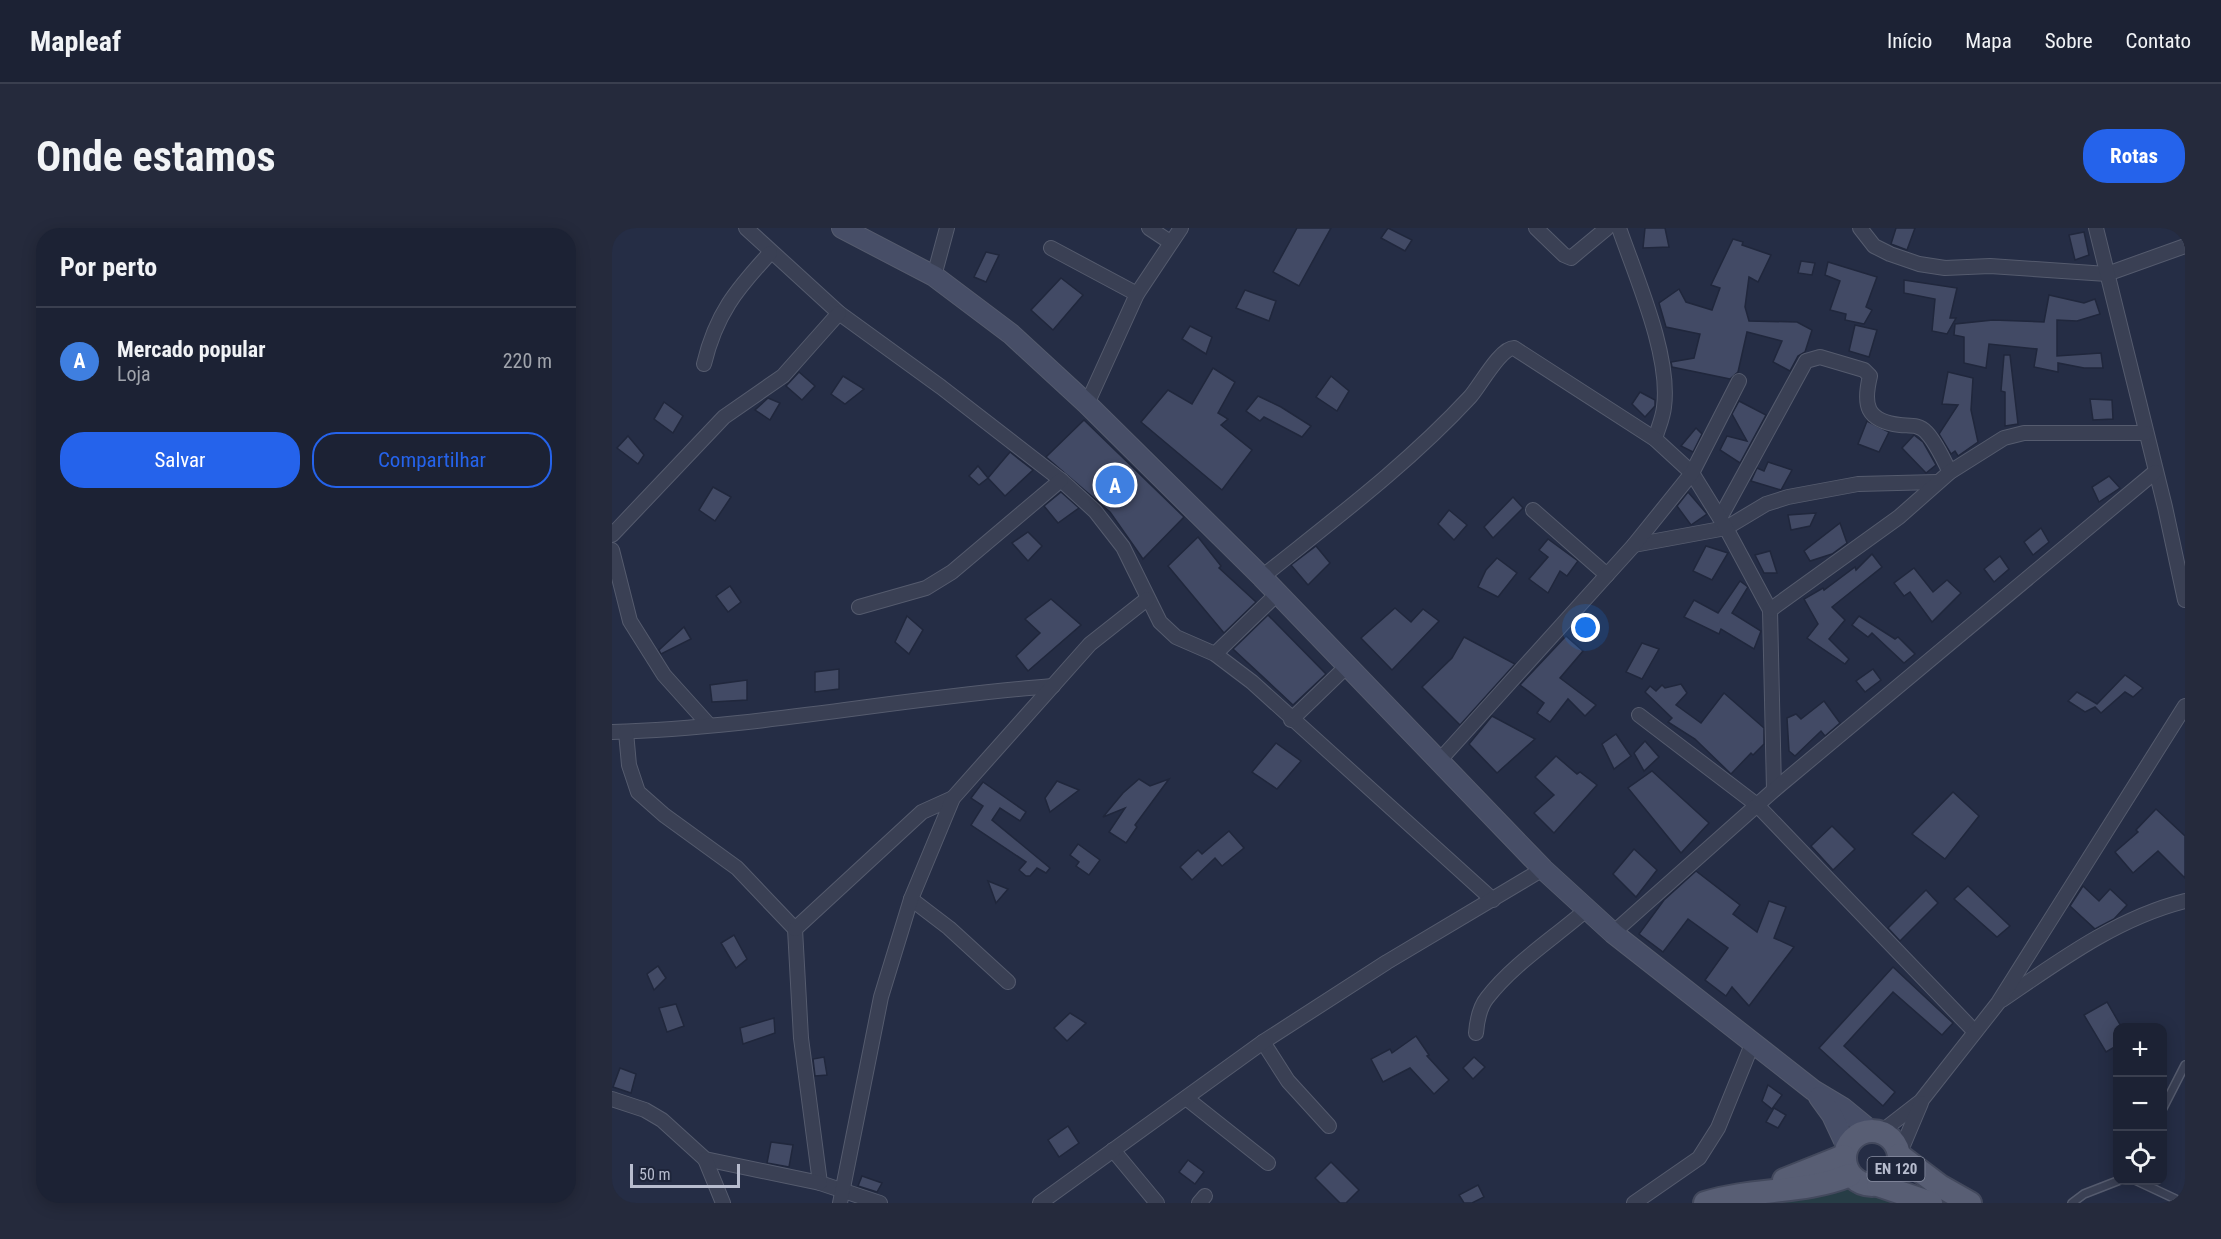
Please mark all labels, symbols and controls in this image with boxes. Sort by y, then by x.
text: Mapleaf [30,25,121,58]
text: Início [1887,29,1932,53]
text: Mapa [1965,29,2012,53]
text: Sobre [2045,29,2093,53]
text: Contato [2126,29,2191,53]
button: Rotas [2083,129,2185,183]
text: Onde estamos [36,132,276,181]
text: Por perto [60,252,157,282]
text: Mercado popular [117,337,265,362]
text: A [74,349,85,373]
text: 220 m [503,349,552,373]
text: Loja [117,362,151,386]
button: Salvar [60,432,300,488]
button: Compartilhar [312,432,552,488]
pin: A [1096,462,1134,508]
your location [1571,613,1600,642]
map controls [2113,1023,2167,1185]
button: + [2113,1023,2167,1077]
button: − [2113,1077,2167,1131]
button: locate [2113,1131,2167,1185]
road number: EN 120 [1868,1157,1924,1181]
scale bar [630,1161,740,1188]
text: 50 m [639,1165,671,1184]

